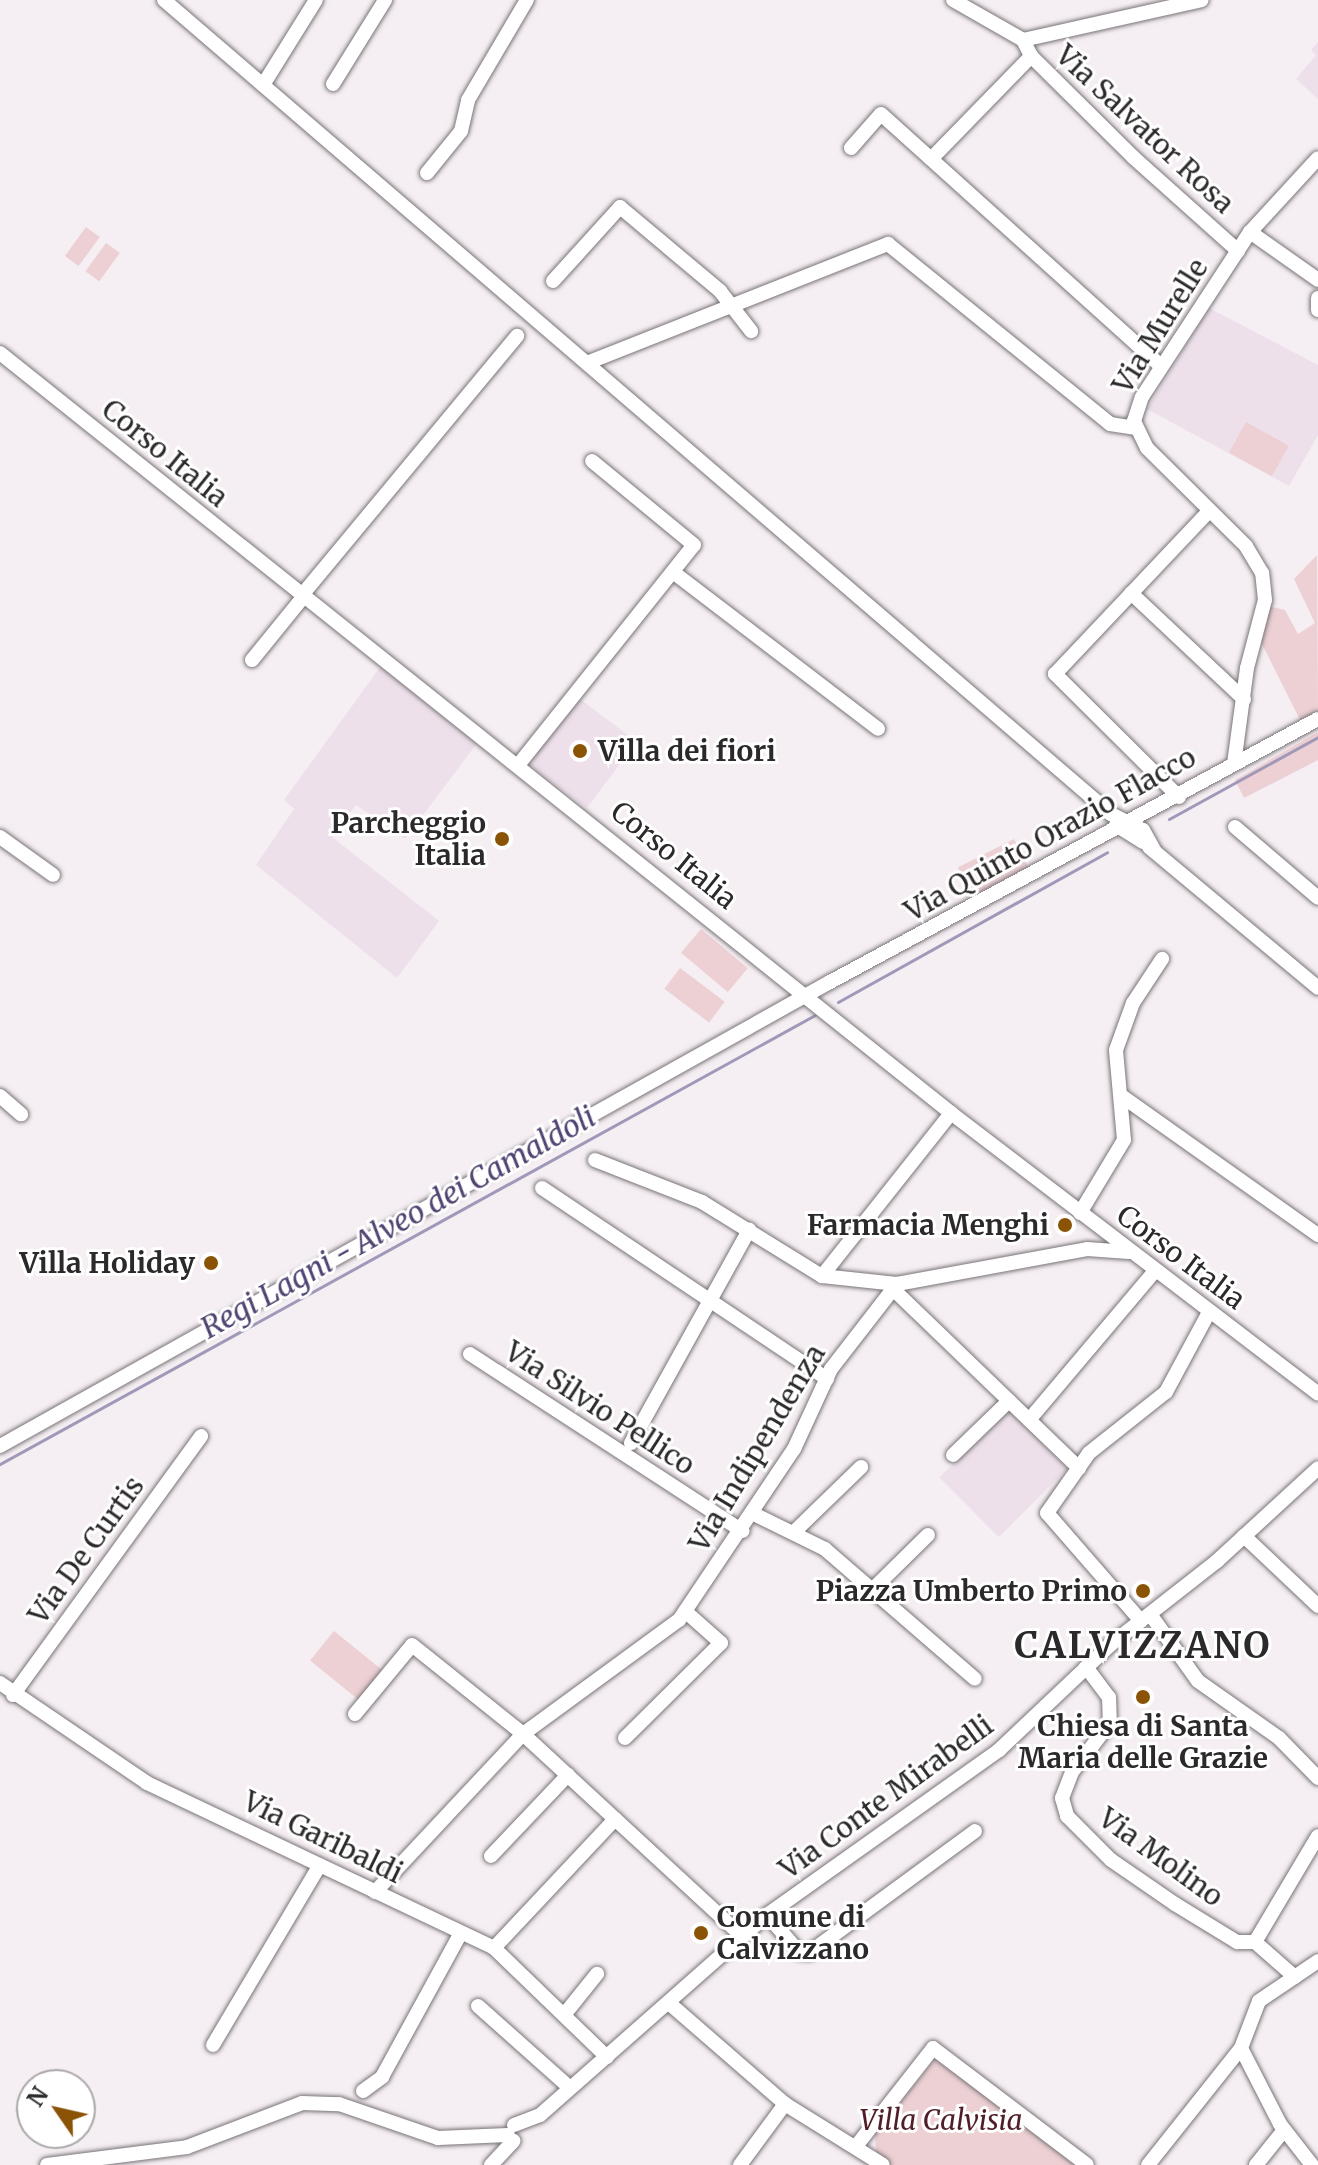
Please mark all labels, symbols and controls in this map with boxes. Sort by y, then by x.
street label: Via Salvator Rosa [1049,38,1241,220]
street label: Via Murelle [1105,253,1215,399]
street label: Corso Italia [95,392,235,514]
place label: Villa dei fiori [598,734,776,768]
marker: Villa dei fiori [569,740,591,762]
street label: Via Quinto Orazio Flacco [899,740,1201,928]
street label: Corso Italia [604,794,744,916]
place label: Parcheggio Italia [330,806,486,872]
marker: Parcheggio Italia [493,830,511,848]
water label: Regi Lagni - Alveo dei Camaldoli [194,1098,602,1346]
street label: Corso Italia [1110,1198,1252,1316]
place label: Farmacia Menghi [807,1208,1049,1242]
marker: Farmacia Menghi [1056,1216,1074,1234]
place label: Villa Holiday [19,1246,195,1280]
marker: Villa Holiday [202,1254,220,1272]
street label: Via Silvio Pellico [499,1334,701,1482]
street label: Via Indipendenza [682,1338,832,1558]
street label: Via De Curtis [21,1470,151,1630]
place label: Piazza Umberto Primo [816,1574,1127,1608]
marker: Piazza Umberto Primo [1134,1582,1152,1600]
district label: CALVIZZANO [1014,1624,1272,1668]
marker: Chiesa di Santa Maria delle Grazie [1134,1688,1152,1706]
street label: Via Conte Mirabelli [773,1708,999,1886]
place label: Chiesa di Santa Maria delle Grazie [1018,1709,1268,1775]
street label: Via Garibaldi [238,1784,408,1890]
street label: Via Molino [1092,1801,1230,1913]
place label: Comune di Calvizzano [717,1900,869,1966]
marker: Comune di Calvizzano [692,1924,710,1942]
north arrow [16,2069,96,2149]
text: N [21,2082,54,2112]
park label: Villa Calvisia [859,2103,1023,2137]

